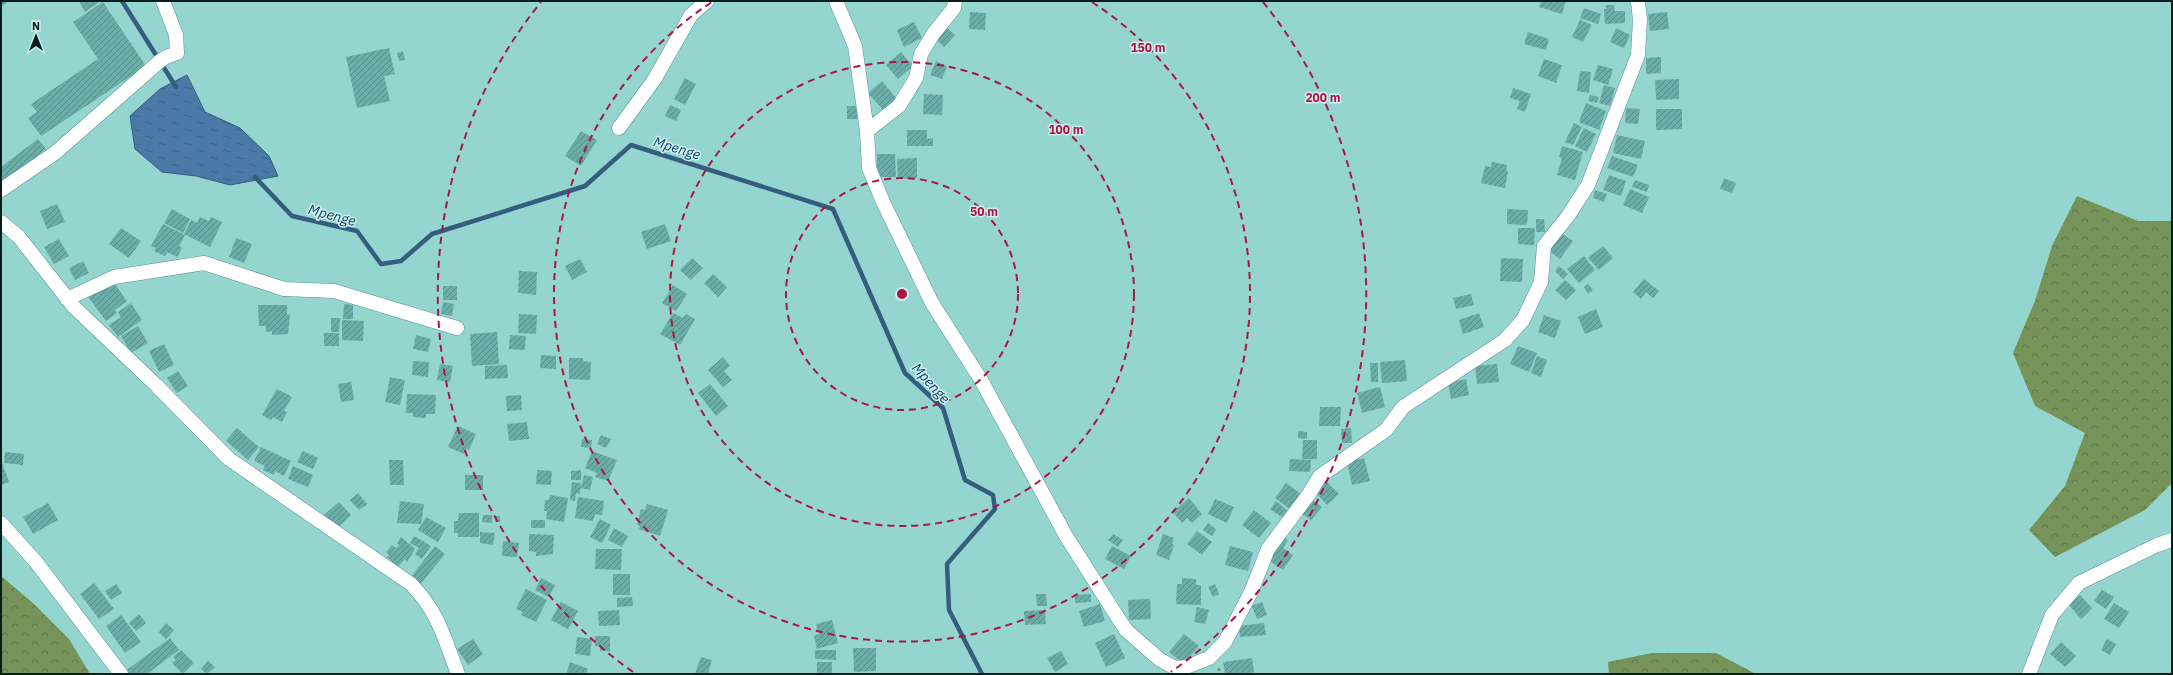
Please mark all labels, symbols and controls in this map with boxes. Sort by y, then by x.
north arrow [16,16,56,56]
text: N [32,19,40,33]
text: 150 m [1130,40,1166,55]
text: 200 m [1305,90,1341,105]
text: 100 m [1048,122,1084,137]
water label: Mpenge [651,132,703,164]
water label: Mpenge [306,200,358,230]
text: 50 m [970,204,998,219]
centre of rings [895,287,909,301]
water label: Mpenge [908,359,954,407]

